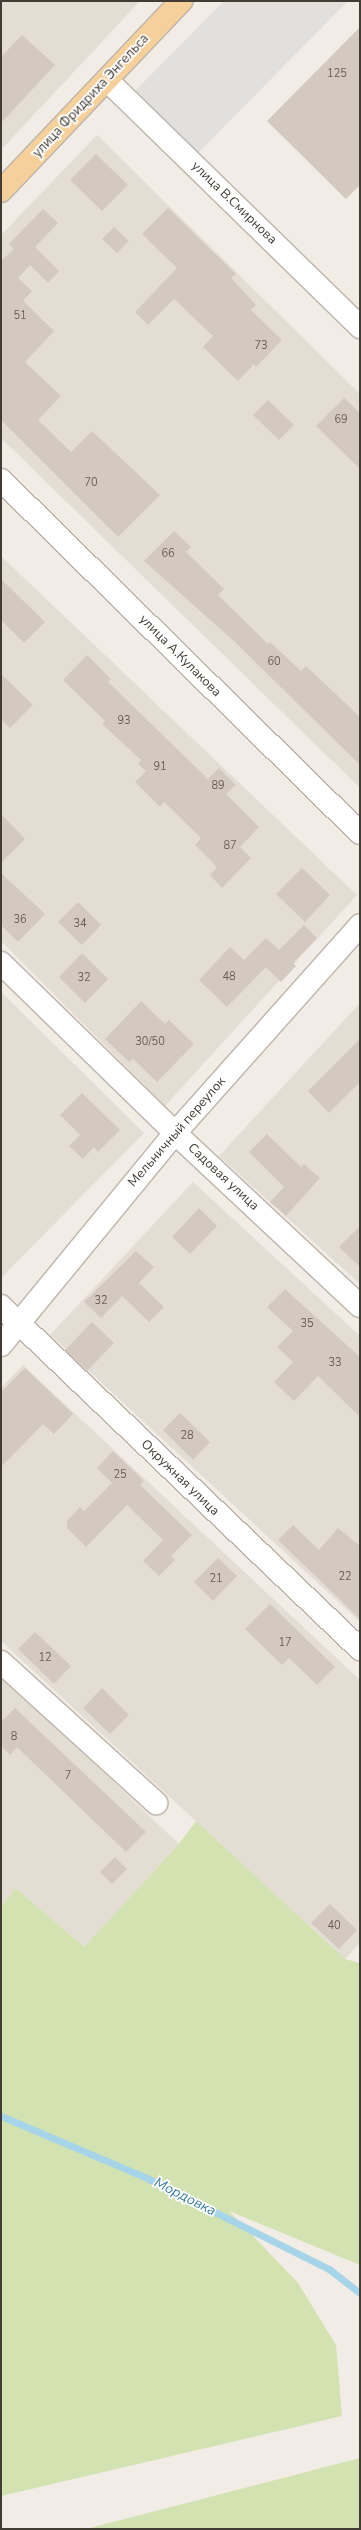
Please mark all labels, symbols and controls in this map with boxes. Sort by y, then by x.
street label: улица Фридриха Энгельса [30,31,152,161]
house number: 125 [327,67,347,81]
street label: улица В.Смирнова [188,158,280,248]
house number: 51 [13,309,27,323]
house number: 73 [254,339,268,353]
house number: 69 [334,413,348,427]
house number: 70 [84,476,98,490]
house number: 66 [161,547,175,561]
street label: улица А.Кулакова [136,612,224,700]
house number: 60 [267,655,281,669]
house number: 93 [117,714,131,728]
house number: 91 [153,760,167,774]
house number: 89 [211,779,225,793]
house number: 87 [223,839,237,853]
house number: 36 [13,913,27,927]
house number: 34 [73,917,87,931]
house number: 48 [222,970,236,984]
house number: 32 [77,971,91,985]
house number: 30/50 [135,1035,165,1049]
street label: Мельничный переулок [125,1074,229,1190]
street label: Садовая улица [184,1140,262,1214]
house number: 32 [94,1294,108,1308]
house number: 35 [300,1317,314,1331]
house number: 33 [328,1356,342,1370]
house number: 28 [180,1429,194,1443]
street label: Окружная улица [138,1437,222,1519]
house number: 25 [113,1468,127,1482]
house number: 22 [338,1570,352,1584]
house number: 21 [209,1572,223,1586]
house number: 17 [278,1636,292,1650]
house number: 12 [38,1651,52,1665]
house number: 8 [11,1730,17,1744]
house number: 7 [65,1769,71,1783]
house number: 40 [327,1919,341,1933]
water label: Мордовка [151,2174,219,2220]

